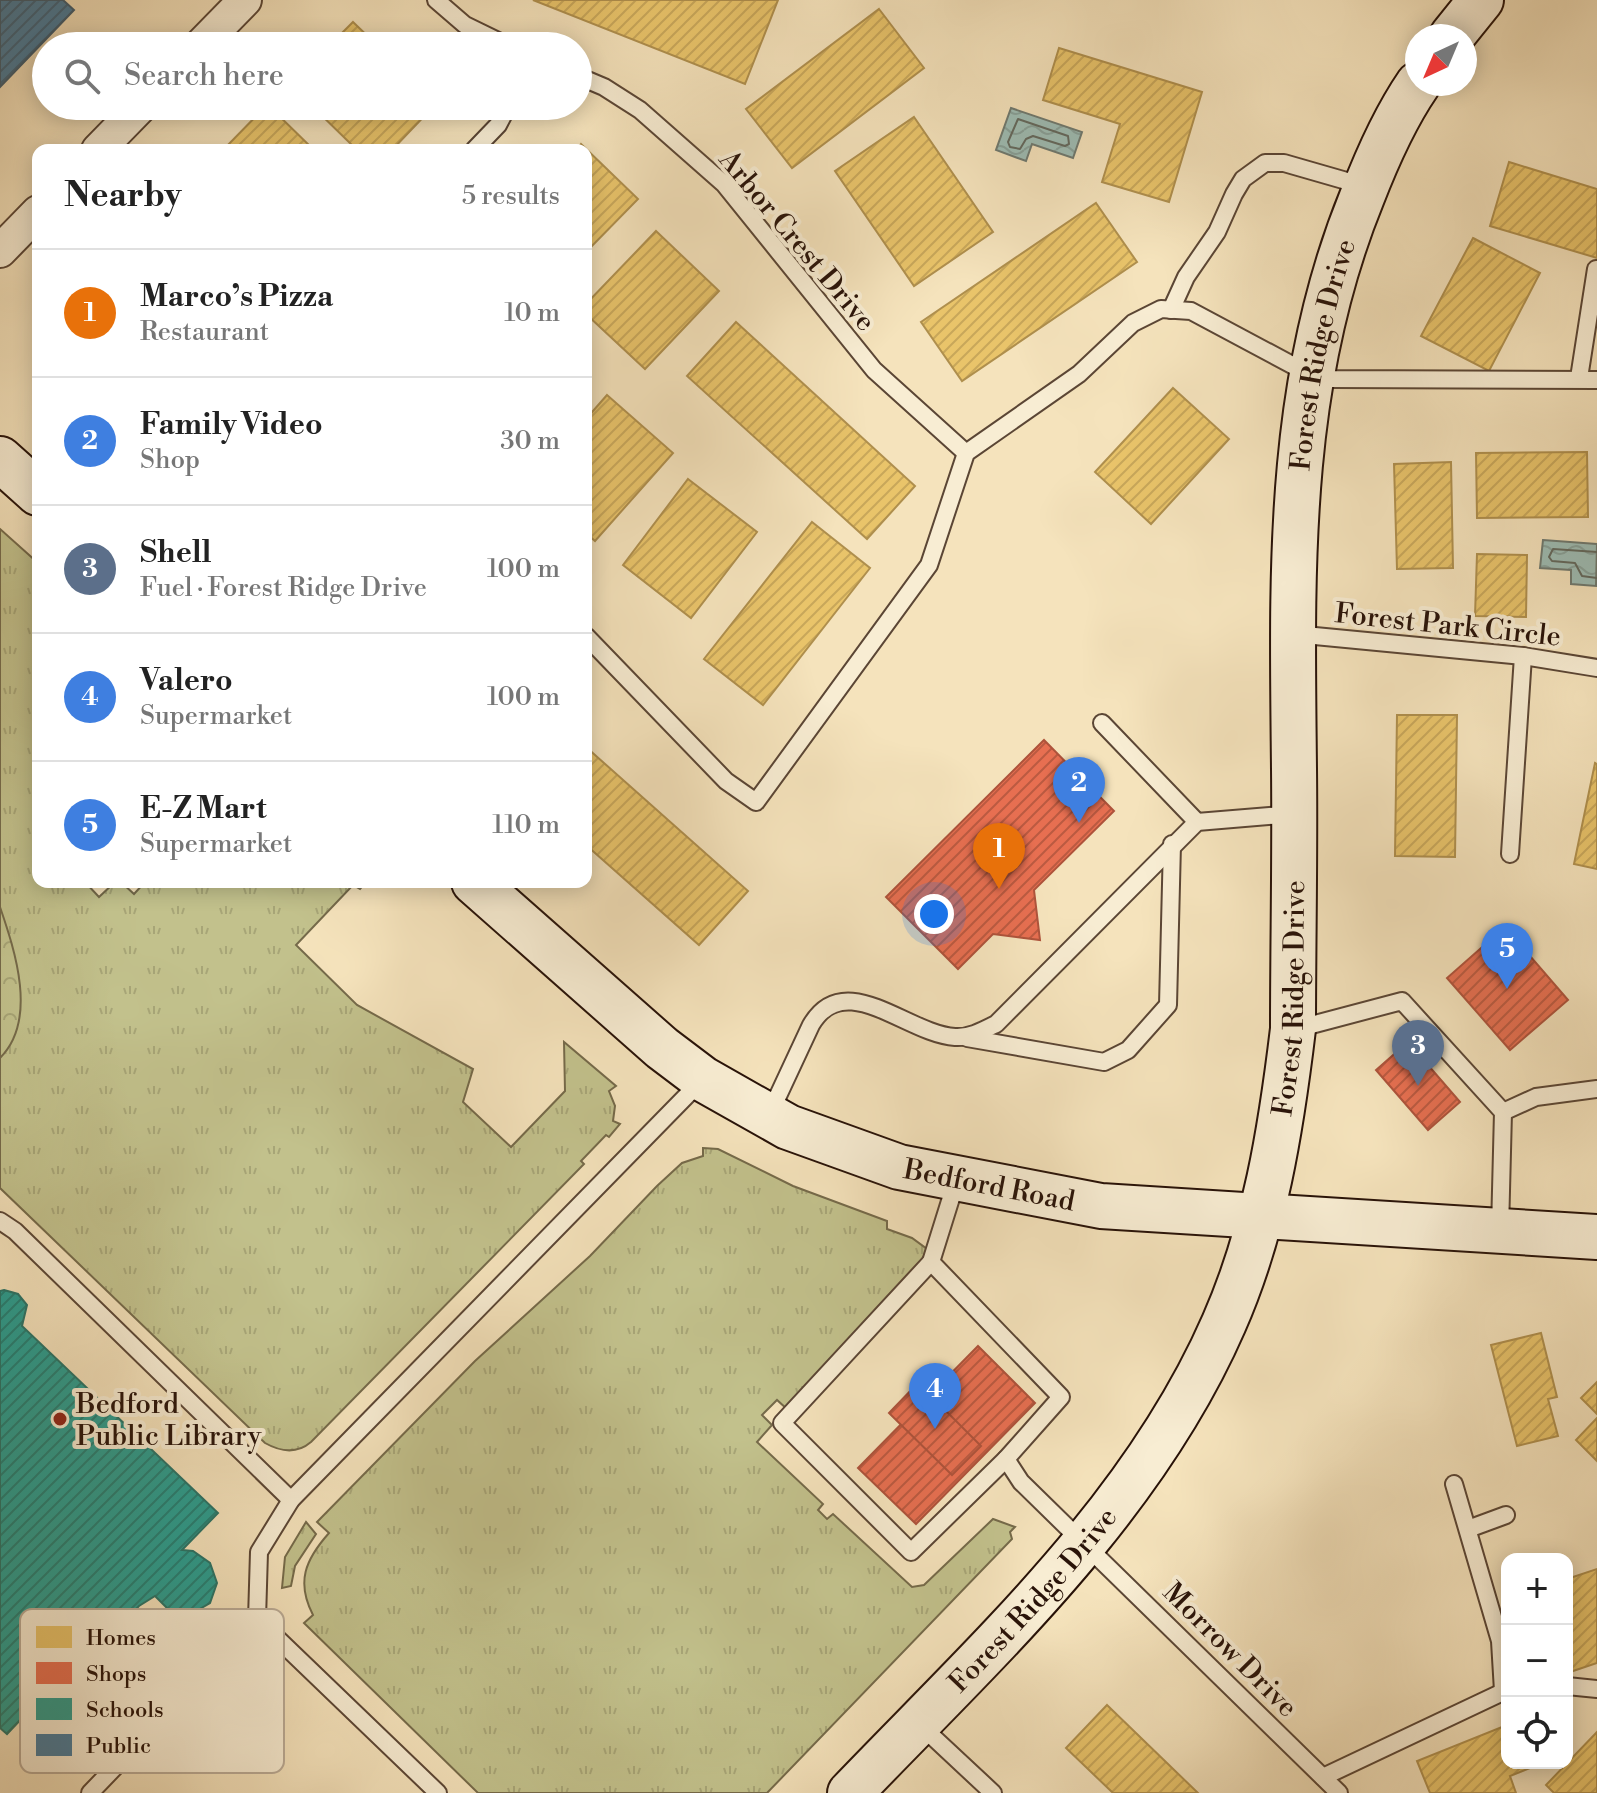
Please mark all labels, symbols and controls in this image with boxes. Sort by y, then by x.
north arrow [1405,24,1477,96]
search box [32,32,592,120]
icon: search [60,54,104,98]
text: Search here [124,57,284,95]
street label: Arbor Crest Drive [710,143,883,339]
text: Nearby [64,175,182,217]
text: 5 results [462,180,560,212]
street label: Forest Ridge Drive [1283,235,1364,472]
text: Marco’s Pizza [140,278,333,316]
text: 1 [84,297,96,329]
text: 10 m [504,297,560,329]
text: Restaurant [140,316,269,348]
text: Family Video [140,406,323,444]
text: 2 [82,425,98,457]
text: 30 m [500,425,560,457]
text: Shop [140,444,200,476]
text: Shell [140,534,212,572]
text: 3 [82,553,98,585]
text: 100 m [487,553,560,585]
text: Fuel · Forest Ridge Drive [140,572,427,604]
street label: Forest Park Circle [1333,596,1563,655]
text: Valero [140,662,233,700]
text: 4 [81,681,99,713]
text: 100 m [487,681,560,713]
text: Supermarket [140,700,292,732]
pin: 2 [1053,757,1105,823]
text: E-Z Mart [140,790,267,828]
text: 5 [82,809,98,841]
text: 110 m [492,809,560,841]
pin: 1 [973,823,1025,889]
text: Supermarket [140,828,292,860]
street label: Forest Ridge Drive [1265,880,1313,1119]
your location [914,894,954,934]
pin: 5 [1481,923,1533,989]
pin: 3 [1392,1020,1444,1086]
street label: Bedford Road [900,1152,1078,1220]
pin: 4 [909,1363,961,1429]
place label: Bedford Public Library [75,1387,262,1454]
marker: Bedford Public Library [51,1410,69,1428]
street label: Forest Ridge Drive [942,1501,1125,1700]
map controls [1501,1553,1573,1769]
button: + [1501,1553,1573,1625]
street label: Morrow Drive [1155,1575,1305,1725]
legend [20,1609,284,1773]
text: Homes [86,1625,156,1652]
button: − [1501,1625,1573,1697]
text: Shops [86,1661,146,1688]
text: Schools [86,1697,164,1724]
button: locate [1501,1697,1573,1769]
text: Public [86,1733,151,1760]

